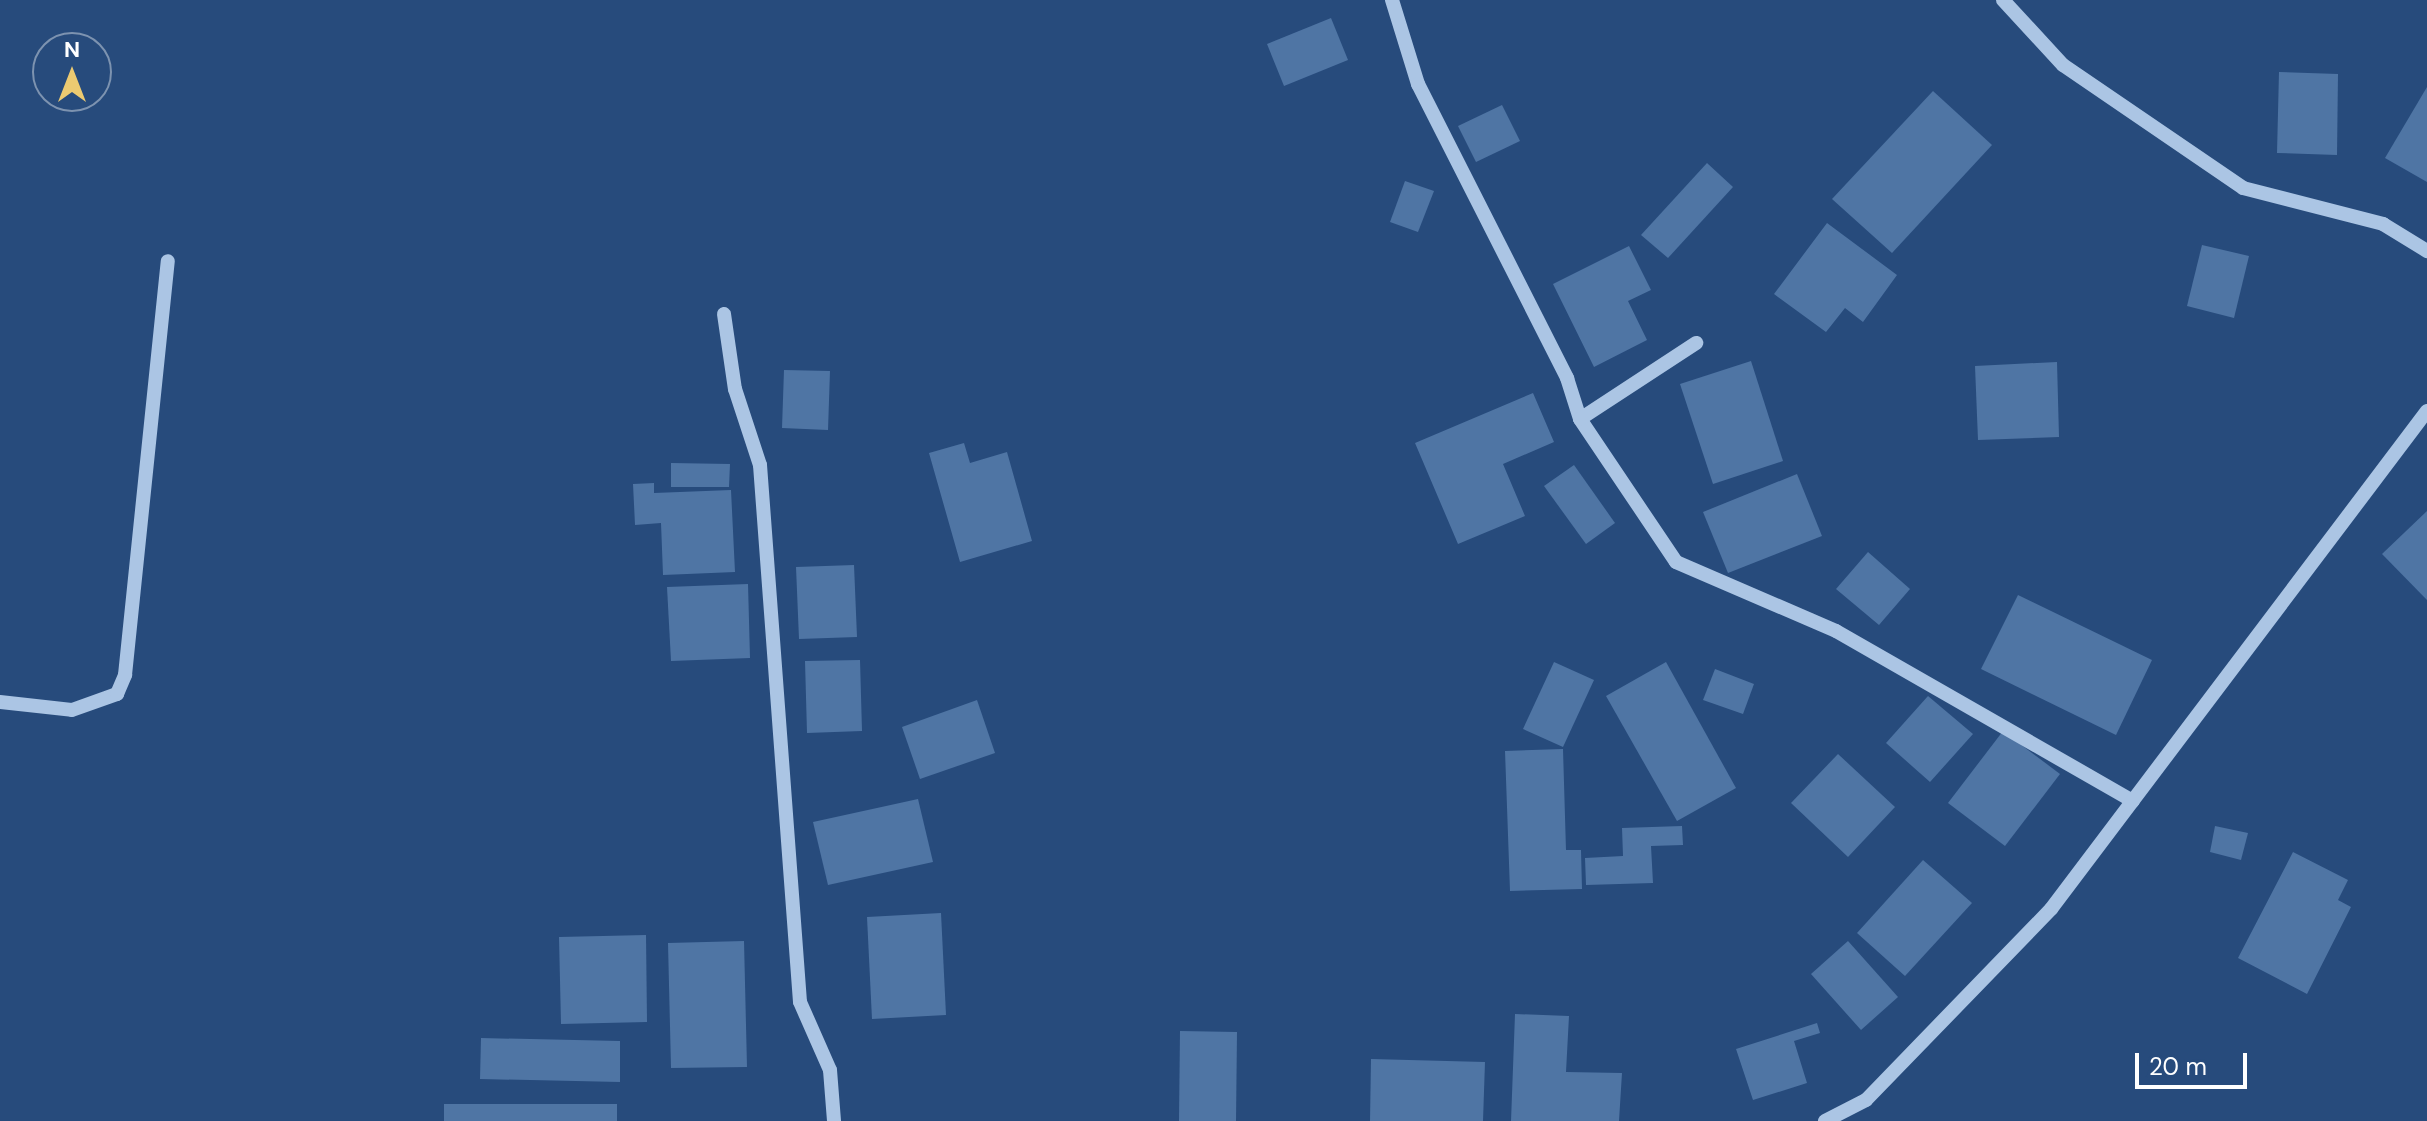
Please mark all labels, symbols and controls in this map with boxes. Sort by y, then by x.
north arrow [32,32,112,112]
text: N [64,35,80,64]
scale bar [2139,1037,2251,1087]
text: 20 m [2149,1051,2207,1082]

